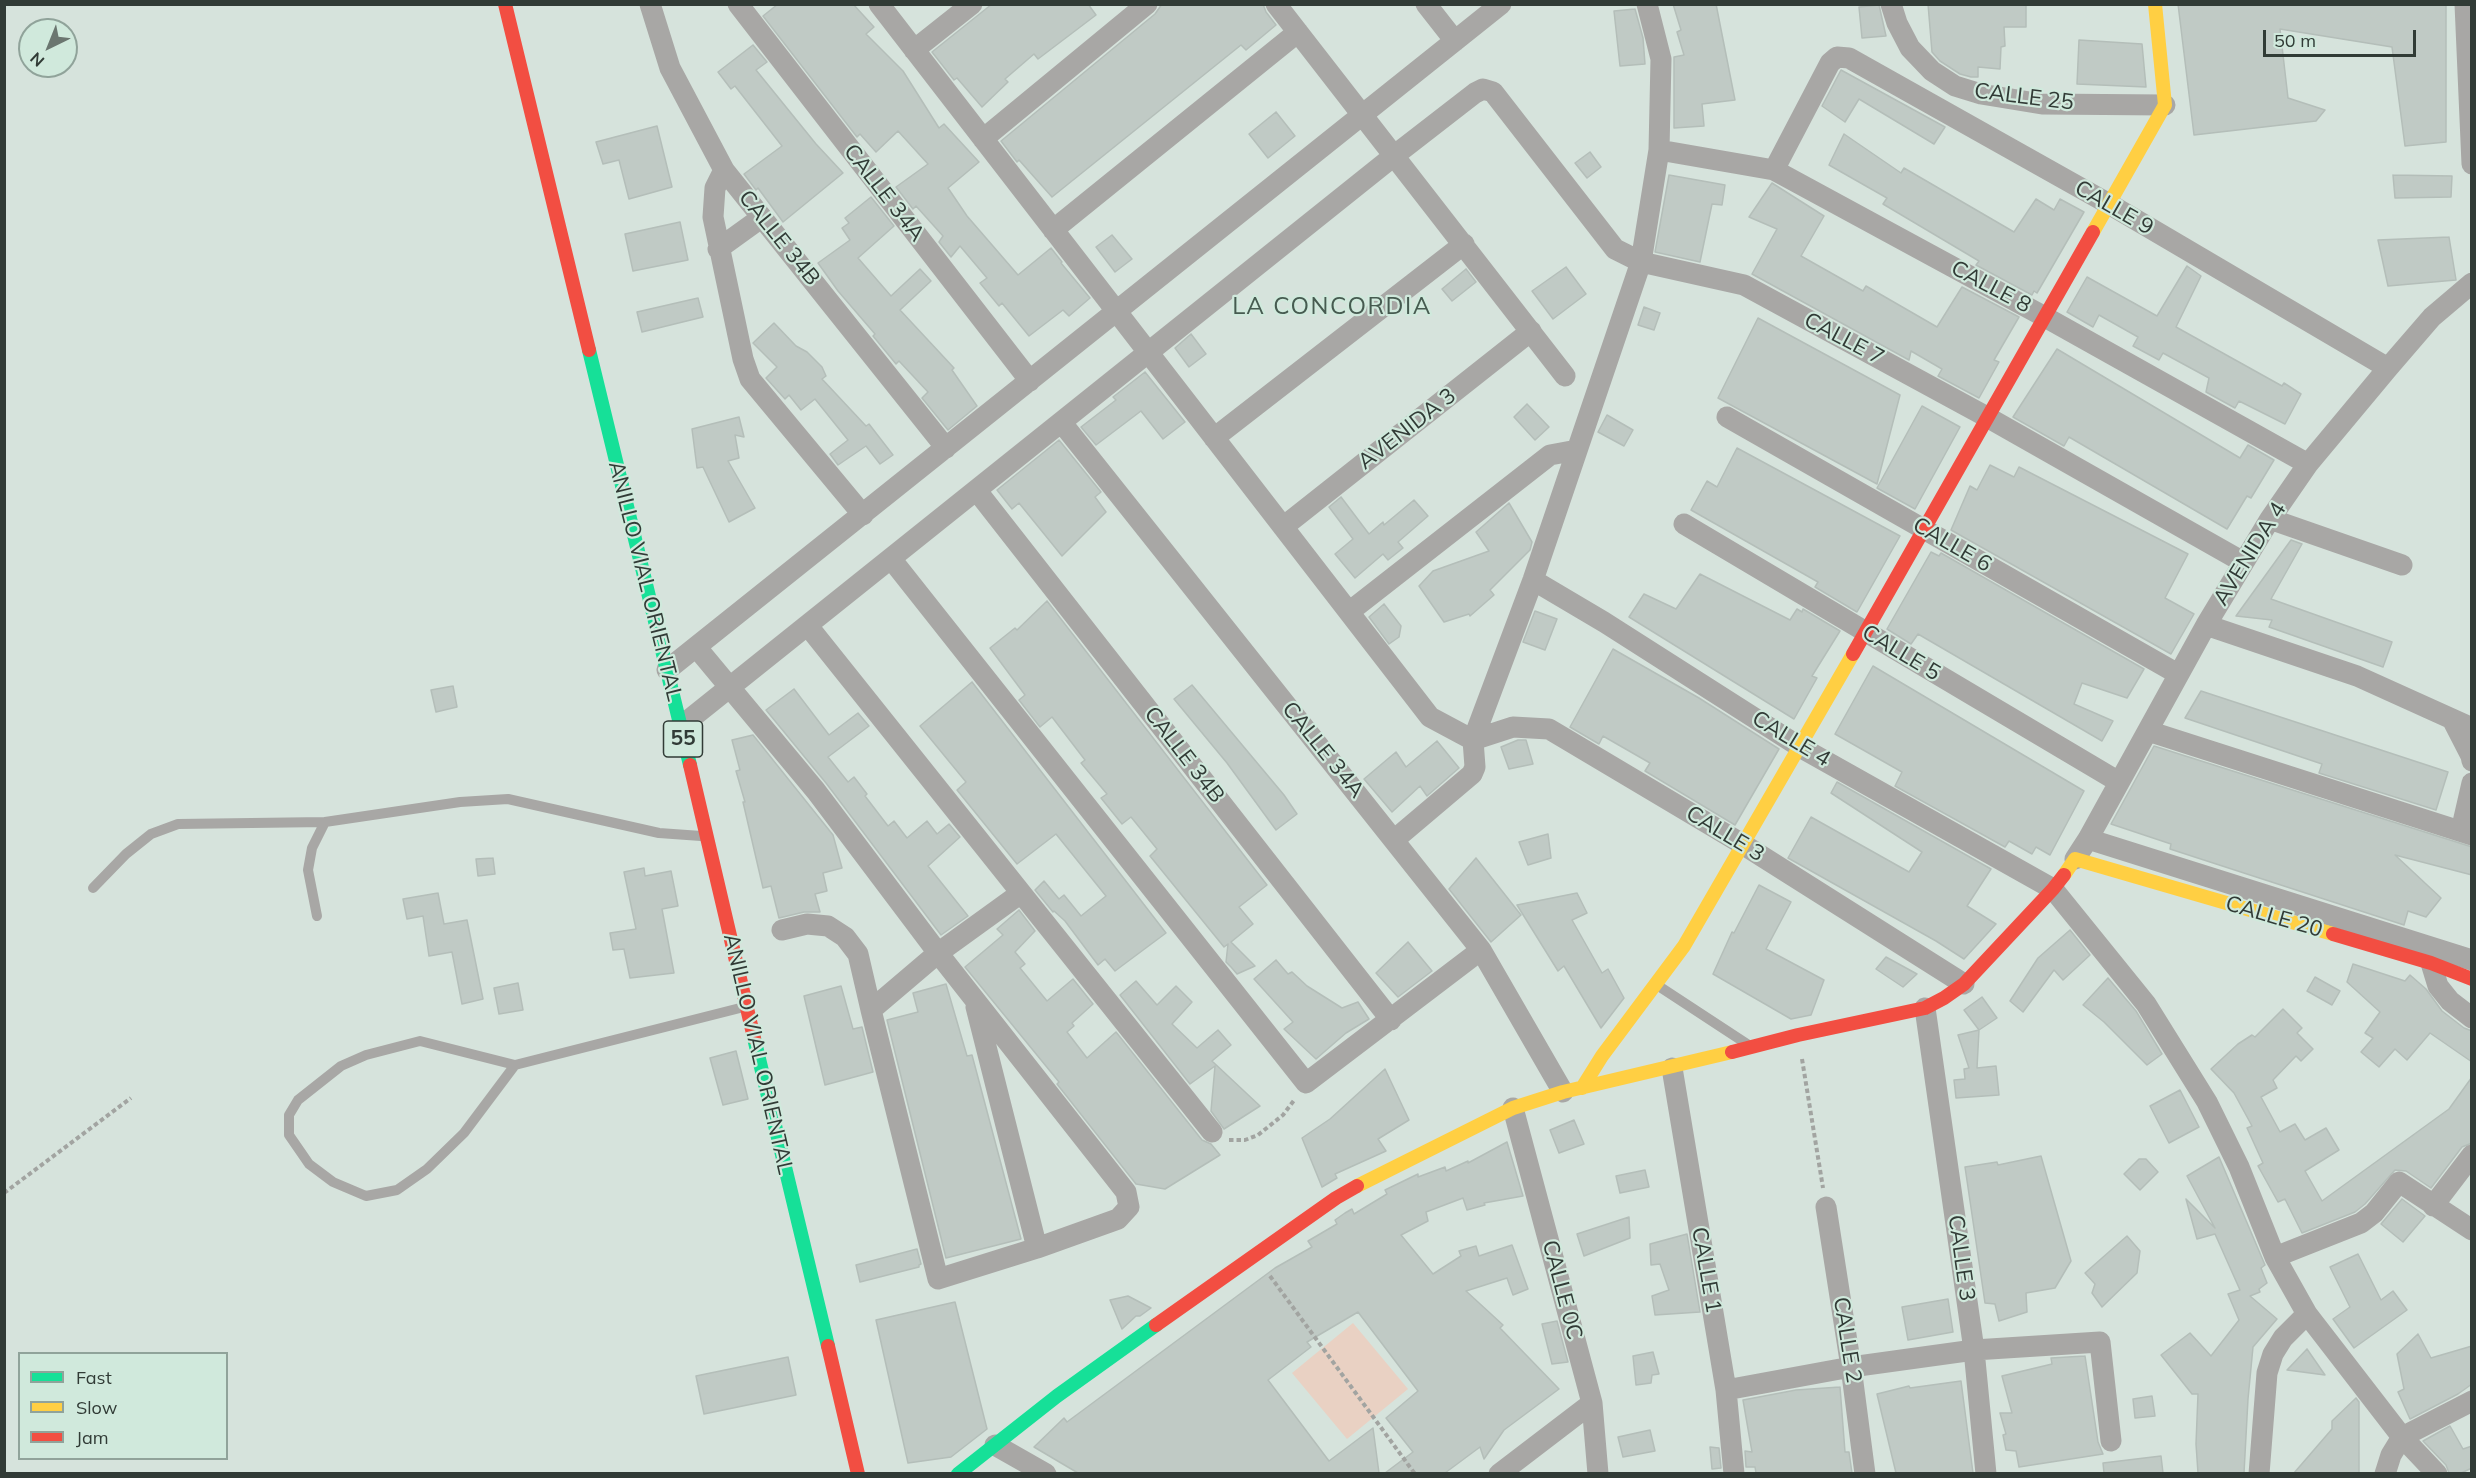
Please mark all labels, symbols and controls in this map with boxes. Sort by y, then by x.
north arrow [18,18,78,78]
scale bar [2266,18,2419,56]
text: 50 m [2274,29,2316,52]
text: N [26,48,48,71]
street label: CALLE 25 [1973,78,2075,116]
street label: CALLE 34A [838,139,930,247]
street label: CALLE 9 [2070,175,2158,241]
street label: CALLE 34B [733,185,825,291]
street label: CALLE 8 [1947,255,2035,319]
district label: LA CONCORDIA [1232,293,1432,321]
street label: CALLE 7 [1800,307,1888,371]
street label: AVENIDA 3 [1353,383,1461,475]
street label: ANILLO VIAL ORIENTAL [602,458,688,704]
street label: AVENIDA 4 [2208,498,2292,610]
street label: CALLE 6 [1908,512,1996,578]
street label: CALLE 5 [1857,619,1945,687]
street label: CALLE 34A [1276,697,1370,803]
street label: CALLE 34B [1138,702,1230,808]
street label: CALLE 4 [1747,705,1835,773]
road number: 55 [664,721,702,757]
street label: CALLE 3 [1681,800,1769,868]
street label: CALLE 20 [2222,891,2326,943]
street label: ANILLO VIAL ORIENTAL [717,931,799,1177]
street label: CALLE 3 [1942,1213,1980,1303]
street label: CALLE 1 [1685,1225,1727,1315]
street label: CALLE 0C [1536,1237,1588,1343]
street label: CALLE 2 [1827,1295,1867,1385]
legend [18,1352,228,1460]
text: Fast [76,1366,112,1389]
text: Slow [76,1396,117,1419]
text: Jam [76,1426,109,1449]

